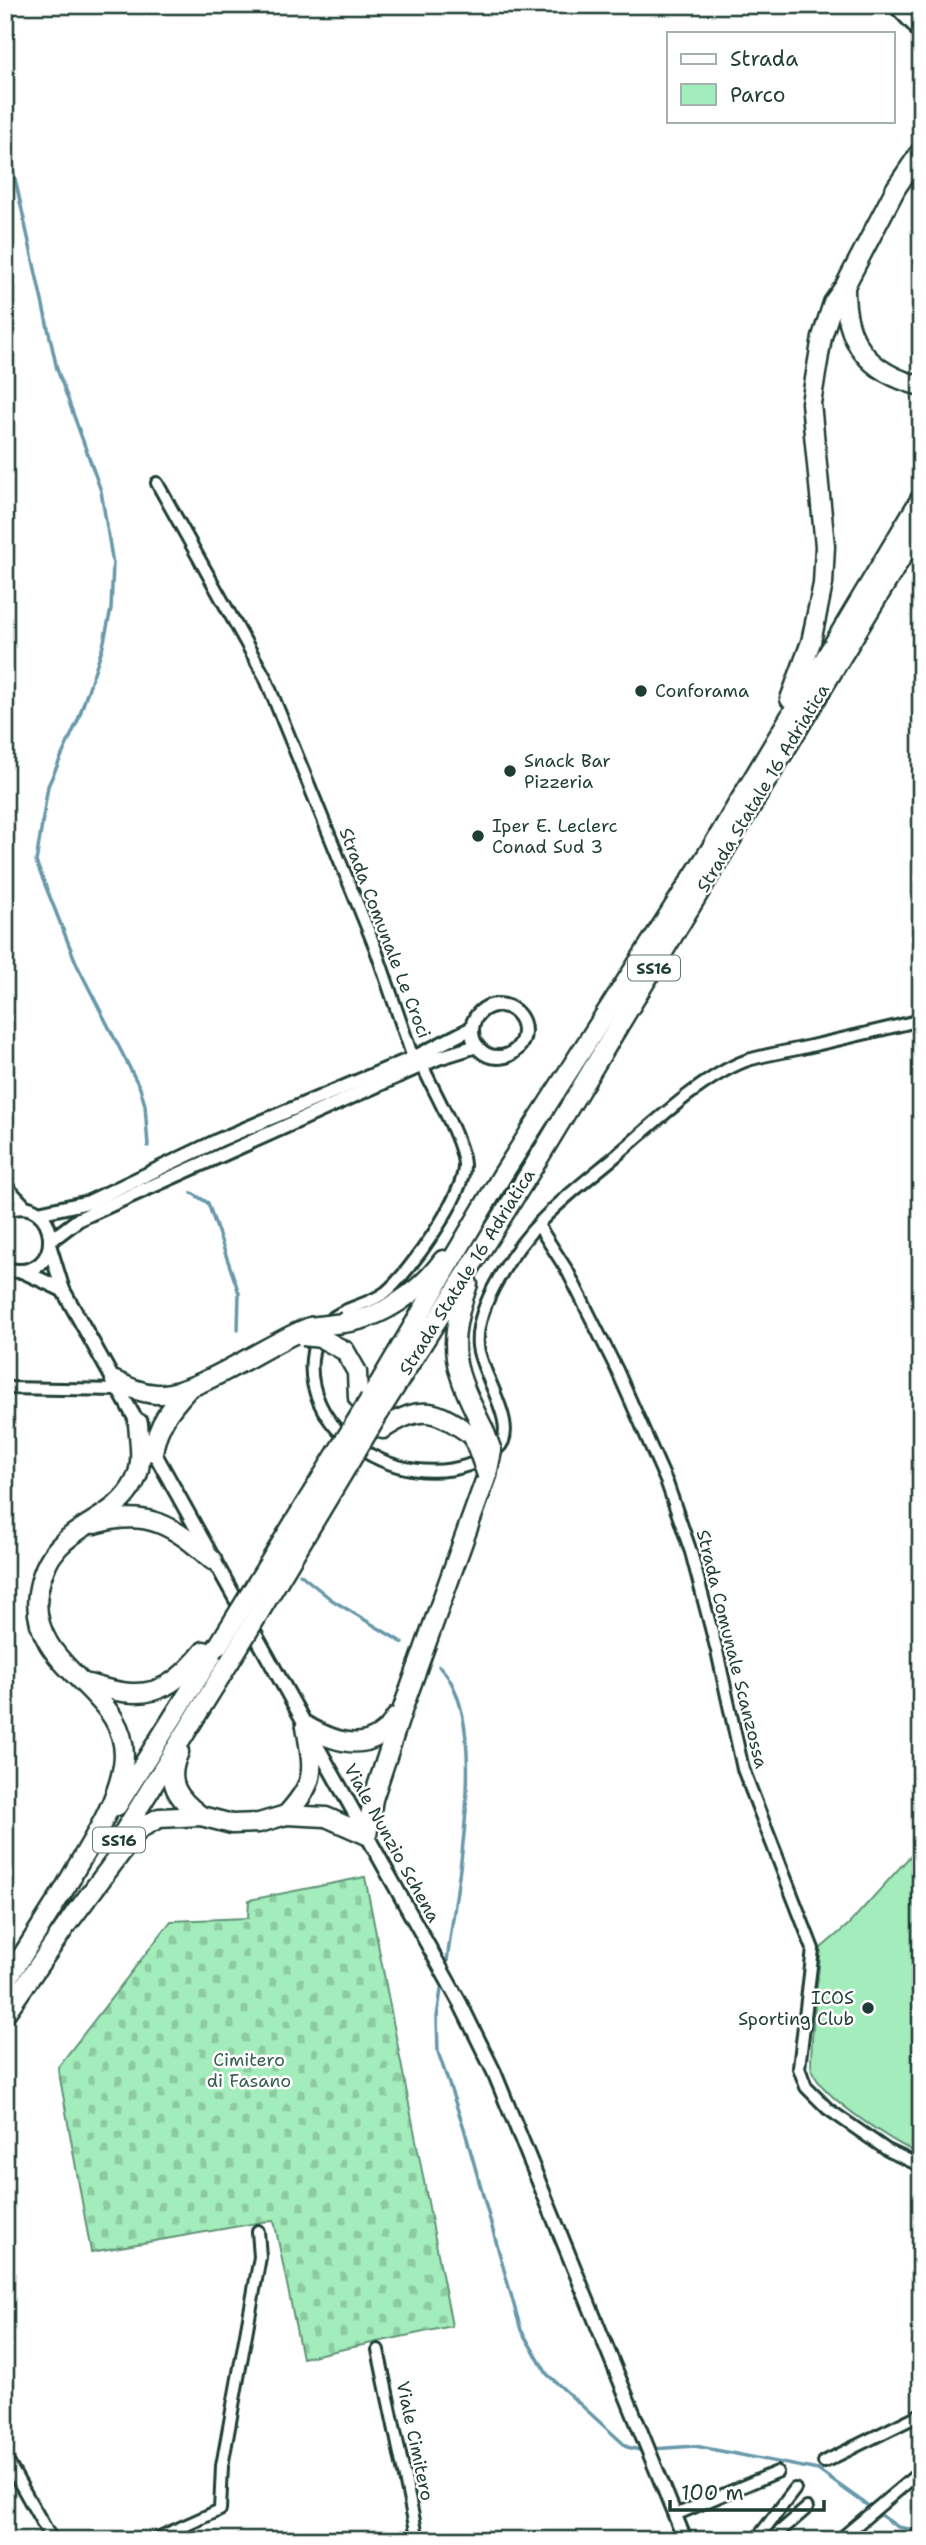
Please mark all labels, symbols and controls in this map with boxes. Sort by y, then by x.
legend [667,32,894,122]
text: Strada [730,45,798,73]
text: Parco [730,81,785,109]
place label: Conforama [655,679,749,703]
street label: Strada Statale 16 Adriatica [691,679,835,897]
marker: Conforama [633,683,649,699]
place label: Snack Bar Pizzeria [524,749,611,794]
marker: Snack Bar Pizzeria [502,763,518,779]
place label: Iper E. Leclerc Conad Sud 3 [492,814,618,859]
street label: Strada Comunale Le Croci [334,824,436,1042]
marker: Iper E. Leclerc Conad Sud 3 [470,828,486,844]
road number: SS16 [628,956,680,980]
street label: Strada Statale 16 Adriatica [394,1164,540,1380]
street label: Strada Comunale Scanzossa [691,1527,773,1771]
street label: Viale Nunzio Schena [338,1759,446,1927]
road number: SS16 [93,1828,145,1852]
place label: ICOS Sporting Club [738,1986,854,2031]
marker: ICOS Sporting Club [860,2000,876,2016]
park label: Cimitero di Fasano [207,2048,291,2093]
street label: Viale Cimitero [391,2379,439,2503]
scale bar [670,2468,824,2512]
text: 100 m [681,2479,744,2507]

